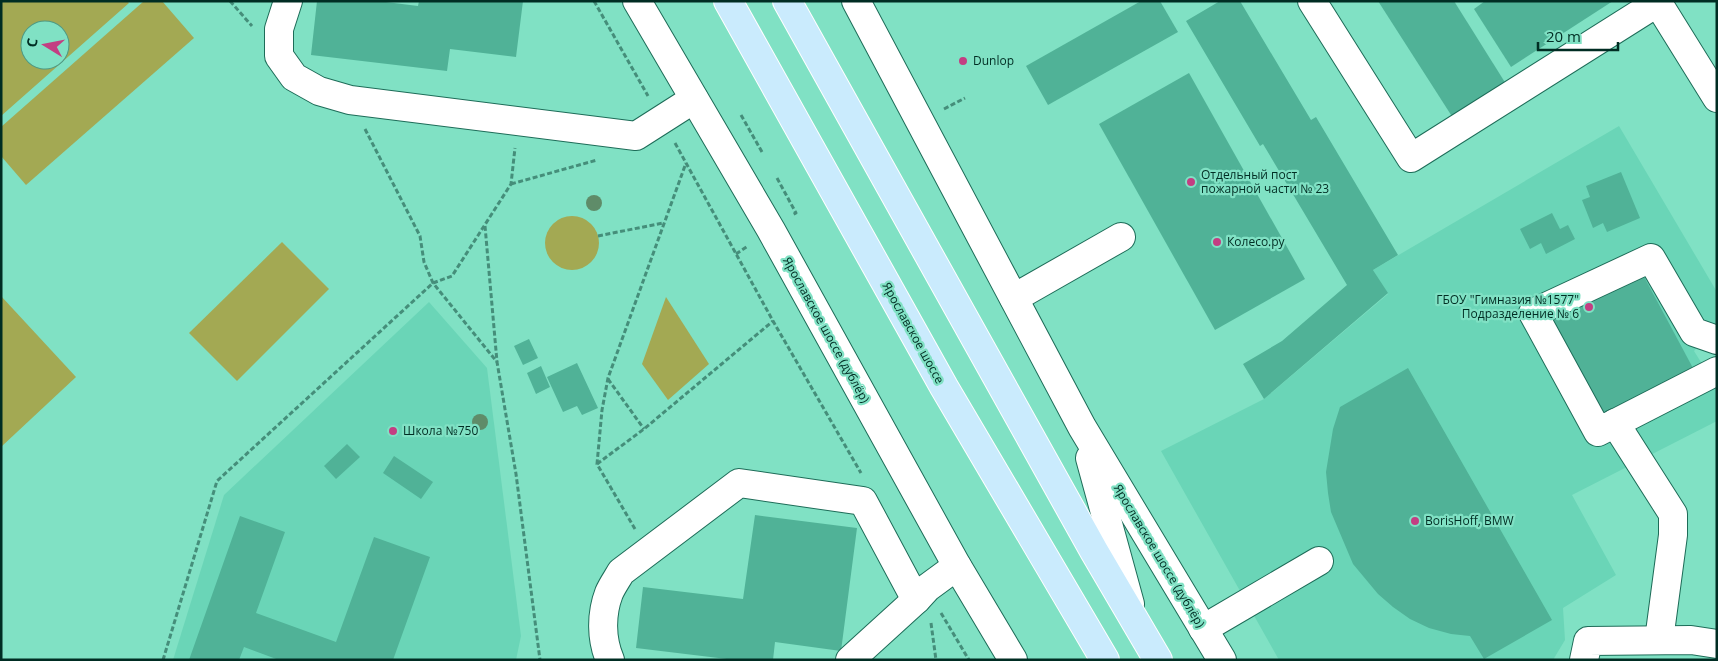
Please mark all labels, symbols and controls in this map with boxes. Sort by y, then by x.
north arrow [20,20,70,70]
scale bar [1538,20,1618,52]
text: 20 m [1546,26,1581,46]
text: С [22,37,42,49]
place label: Dunlop [973,52,1014,69]
marker: Dunlop [957,55,969,67]
place label: Отдельный пост пожарной части № 23 [1201,166,1329,197]
marker: Отдельный пост пожарной части № 23 [1185,176,1197,188]
place label: Колесо.ру [1227,233,1286,250]
marker: Колесо.ру [1211,236,1223,248]
street label: Ярославское шоссе (дублёр) [779,254,874,406]
street label: Ярославское шоссе [878,279,949,387]
place label: ГБОУ "Гимназия №1577" Подразделение № 6 [1436,291,1579,322]
marker: ГБОУ "Гимназия №1577" Подразделение № 6 [1583,301,1595,313]
place label: Школа №750 [403,422,478,439]
marker: Школа №750 [387,425,399,437]
street label: Ярославское шоссе (дублёр) [1110,481,1209,631]
place label: BorisHoff, BMW [1425,512,1514,529]
marker: BorisHoff, BMW [1409,515,1421,527]

